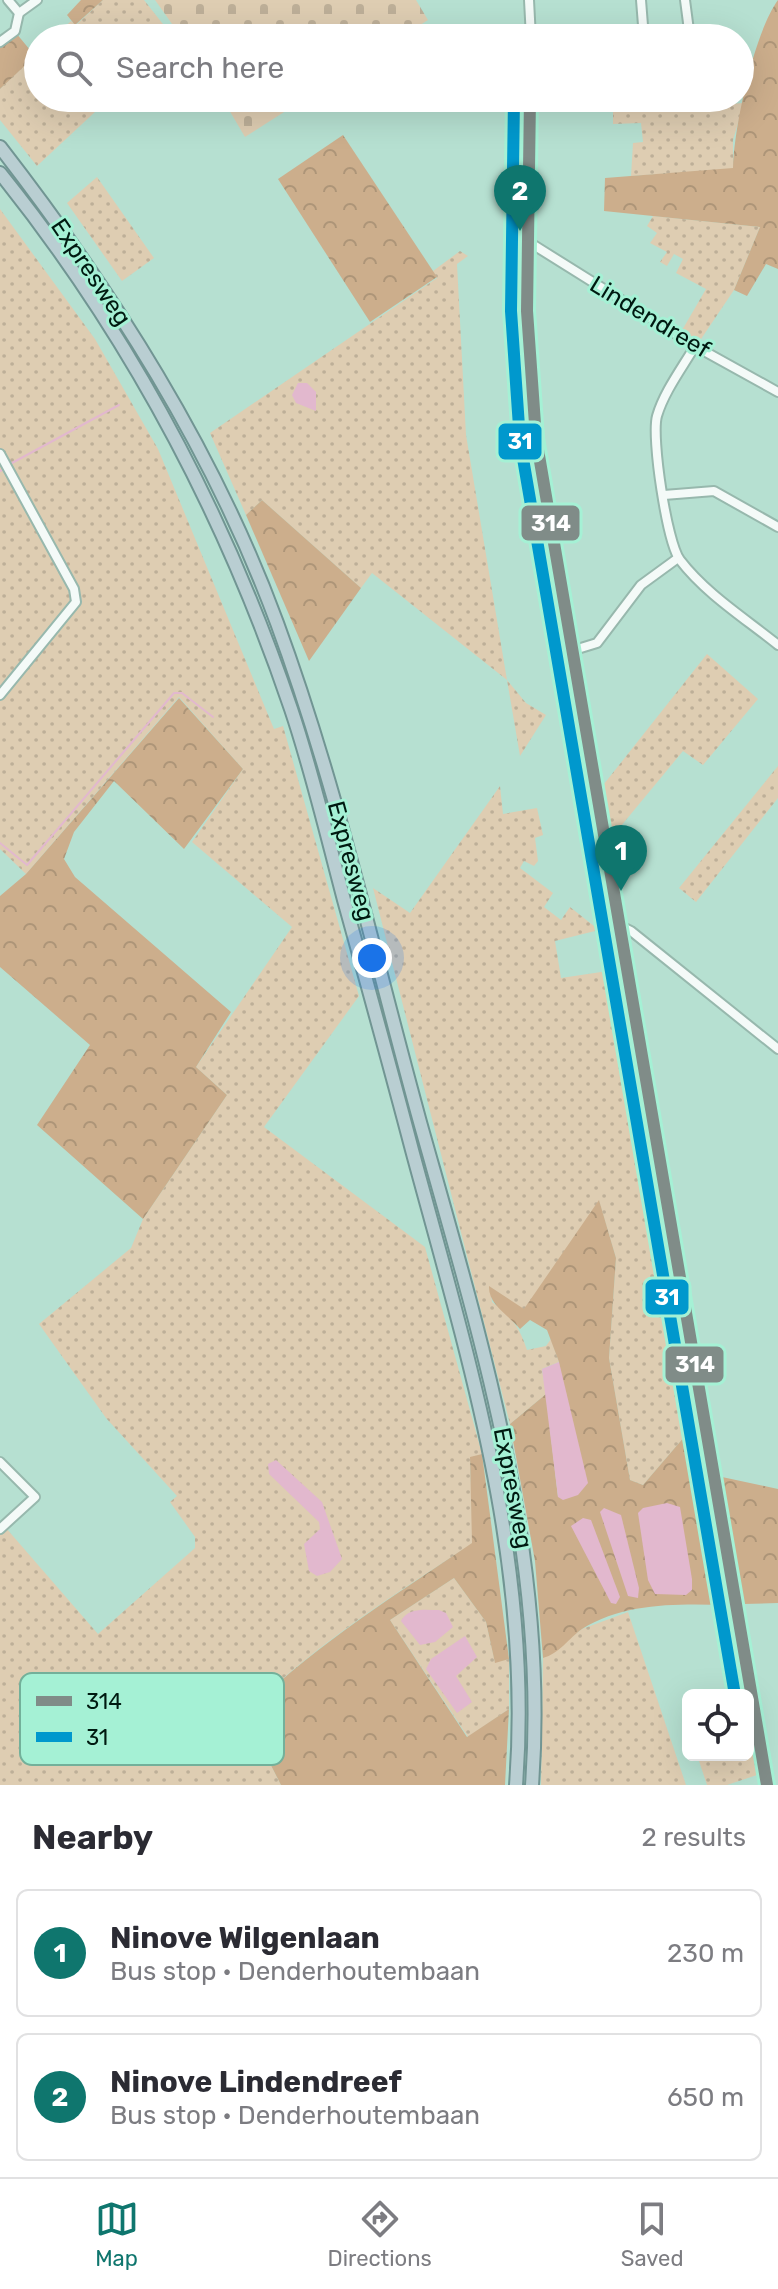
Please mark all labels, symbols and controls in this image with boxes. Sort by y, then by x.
search box [24,24,754,112]
icon: search [52,46,96,90]
text: Search here [116,50,284,86]
pin: 2 [494,165,546,231]
street label: Expresweg [45,213,137,331]
street label: Lindendreef [585,270,716,364]
line badge: 31 [497,422,543,461]
text: 31 [507,428,533,455]
line badge: 314 [520,504,581,542]
text: 314 [531,510,571,537]
street label: Expresweg [322,798,380,924]
pin: 1 [595,825,647,891]
your location [352,938,392,978]
line badge: 31 [644,1278,690,1316]
text: 31 [654,1284,680,1311]
line badge: 314 [664,1345,725,1384]
text: 314 [675,1351,715,1378]
street label: Expresweg [488,1425,538,1551]
legend [20,1673,284,1765]
text: 314 [86,1688,122,1715]
map controls [682,1689,754,1761]
button: locate [682,1689,754,1761]
text: 31 [86,1724,108,1751]
text: Nearby [32,1817,153,1858]
text: 2 results [642,1822,746,1853]
text: Ninove Wilgenlaan [110,1920,380,1956]
text: 1 [54,1938,66,1969]
text: 230 m [667,1938,744,1969]
text: Bus stop · Denderhoutembaan [110,1956,480,1987]
text: Ninove Lindendreef [110,2064,402,2100]
text: 2 [52,2082,68,2113]
text: 650 m [667,2082,744,2113]
text: Bus stop · Denderhoutembaan [110,2100,480,2131]
tab: Map [95,2197,139,2272]
tab: Directions [328,2197,432,2272]
tab: Saved [621,2197,684,2272]

